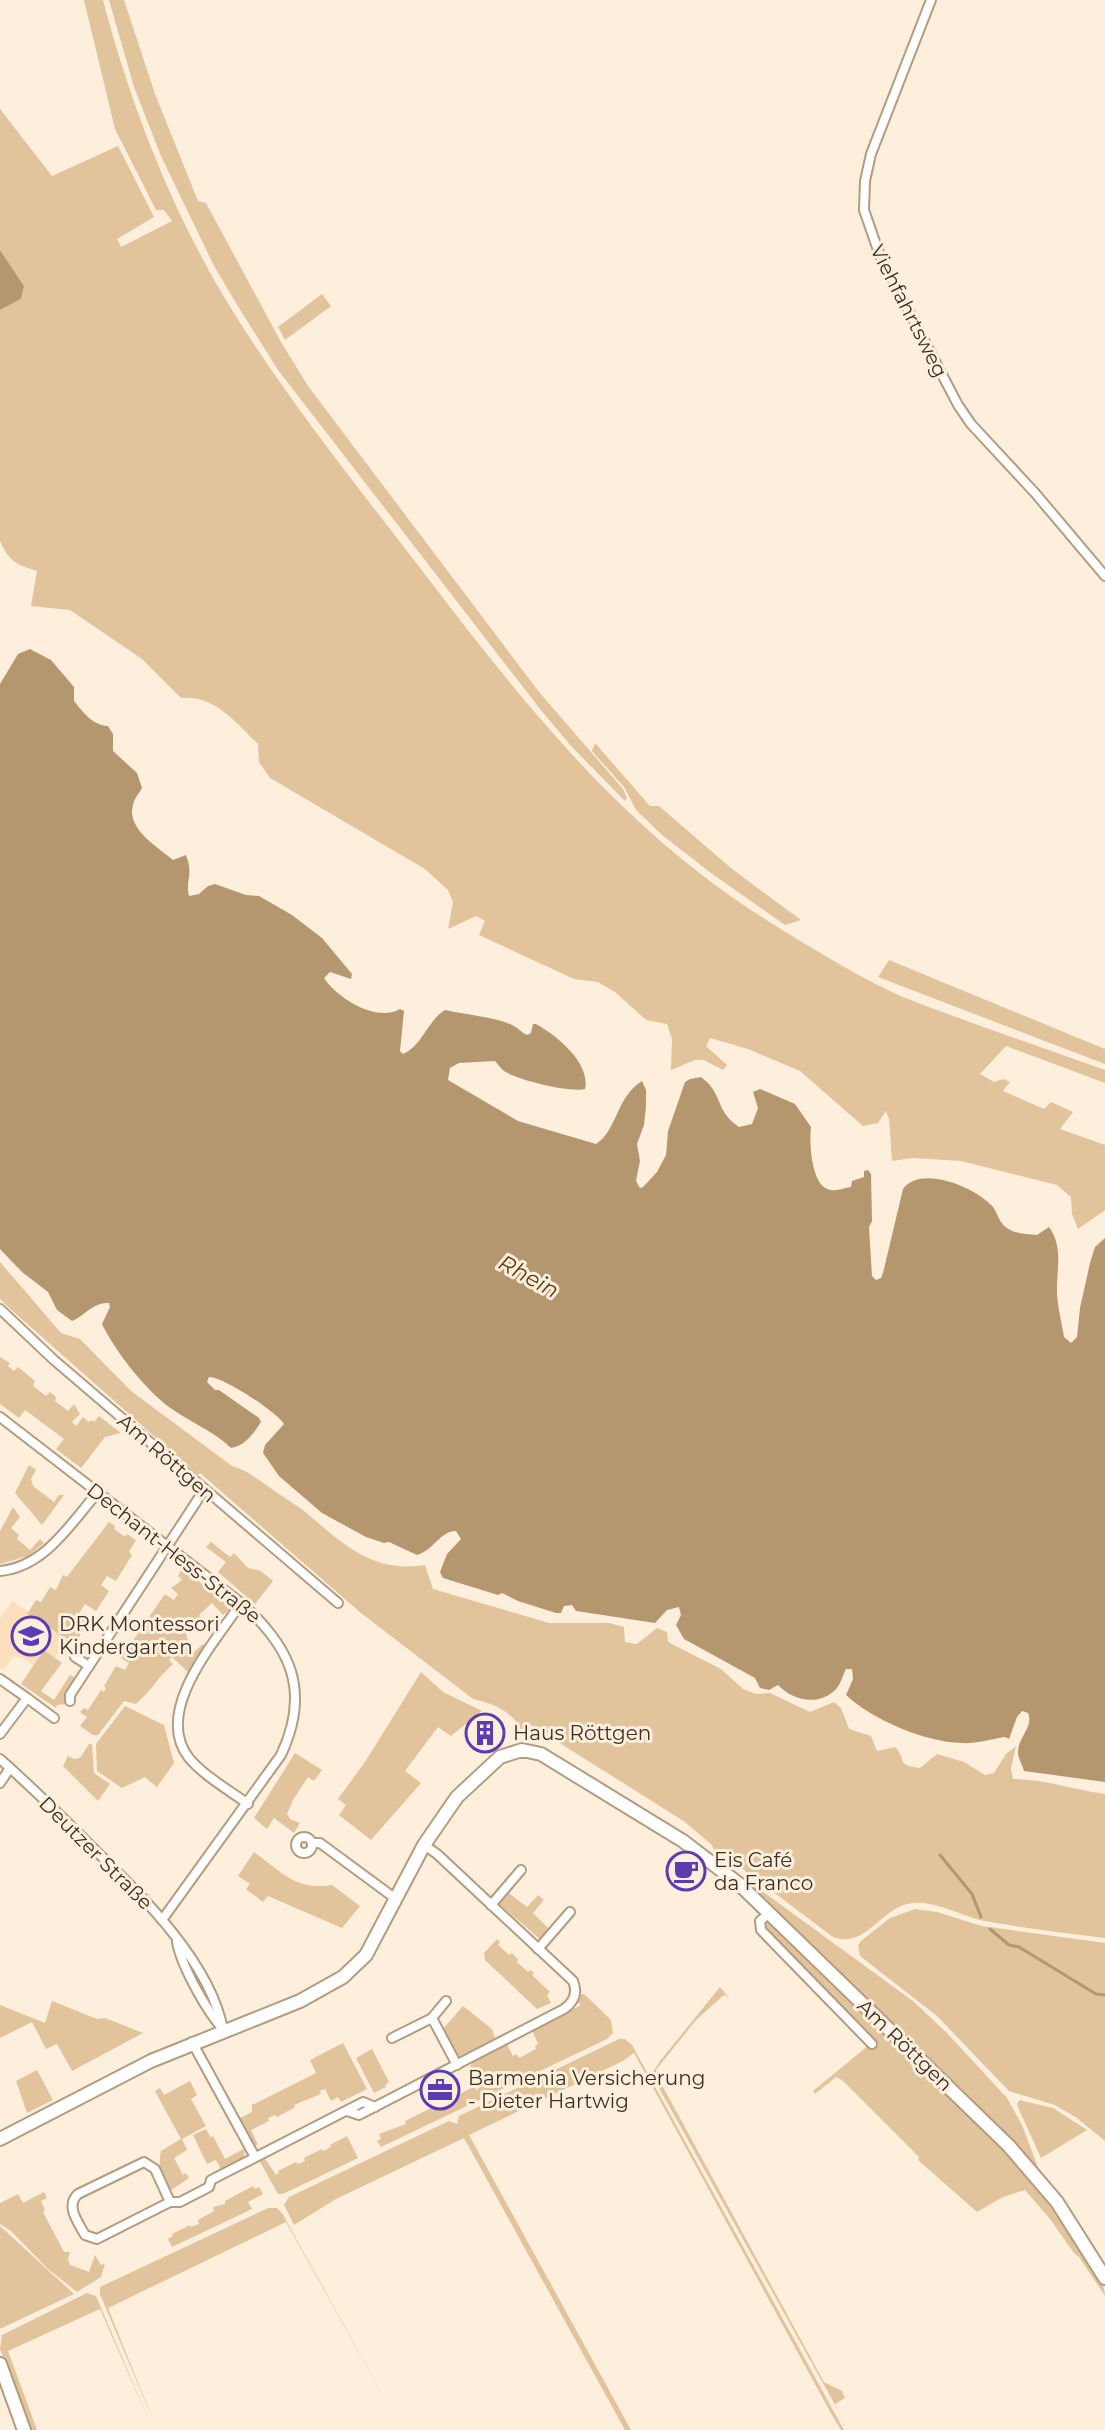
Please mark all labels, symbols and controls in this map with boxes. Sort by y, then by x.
street label: Viehfahrtsweg [865,241,953,381]
water label: Rhein [494,1249,564,1304]
street label: Am Röttgen [113,1409,221,1507]
street label: Dechant-Hess-Straße [82,1478,266,1628]
place label: DRK Montessori Kindergarten [59,1612,220,1659]
school or university icon: DRK Montessori Kindergarten [10,1615,52,1657]
building icon: Haus Röttgen [464,1712,506,1754]
place label: Haus Röttgen [513,1721,651,1745]
street label: Deutzer Straße [34,1791,158,1915]
place label: Eis Café da Franco [714,1848,813,1895]
cafe icon: Eis Café da Franco [665,1850,707,1892]
street label: Am Röttgen [853,1994,957,2096]
place label: Barmenia Versicherung - Dieter Hartwig [468,2066,705,2113]
office icon: Barmenia Versicherung - Dieter Hartwig [419,2069,461,2111]

